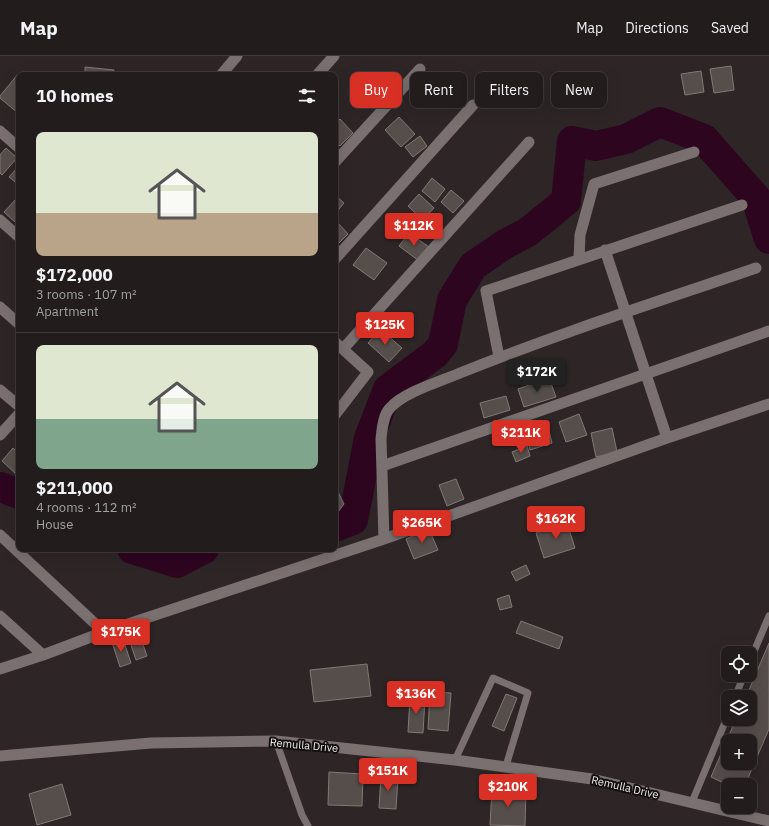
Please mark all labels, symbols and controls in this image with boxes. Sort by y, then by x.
text: Map [20,16,58,40]
text: Map [576,19,603,37]
text: Directions [625,19,689,37]
text: Saved [711,19,749,37]
chip: Buy [350,72,402,108]
chip: Rent [410,72,467,108]
chip: Filters [475,72,543,108]
chip: New [551,72,607,108]
text: 10 homes [36,85,113,107]
icon: filters [296,85,318,107]
icon: home [141,158,213,230]
pin: $112K [386,213,442,247]
text: $112K [394,217,434,234]
text: $172,000 [36,264,113,286]
text: 3 rooms · 107 m² [36,286,137,303]
text: Apartment [36,303,99,320]
pin: $125K [357,312,413,346]
text: $125K [365,316,405,333]
pin: $172K [509,359,565,393]
text: $172K [517,363,557,380]
icon: home [141,371,213,443]
pin: $211K [493,420,549,454]
text: $211K [501,424,541,441]
text: $211,000 [36,477,113,499]
text: 4 rooms · 112 m² [36,499,137,516]
pin: $162K [528,506,584,540]
pin: $265K [394,510,450,544]
text: $162K [536,510,576,527]
text: $265K [402,514,442,531]
text: House [36,516,73,533]
pin: $175K [93,619,149,653]
text: $175K [101,623,141,640]
map controls [721,646,757,814]
button: locate [721,646,757,682]
pin: $136K [388,681,444,715]
text: $136K [396,685,436,702]
button: layers [721,690,757,726]
button: + [721,734,757,770]
street label: Remulla Drive [269,735,339,755]
pin: $151K [360,758,416,792]
text: $151K [368,762,408,779]
street label: Remulla Drive [590,772,660,802]
pin: $210K [480,774,536,808]
text: $210K [488,778,528,795]
button: − [721,778,757,814]

